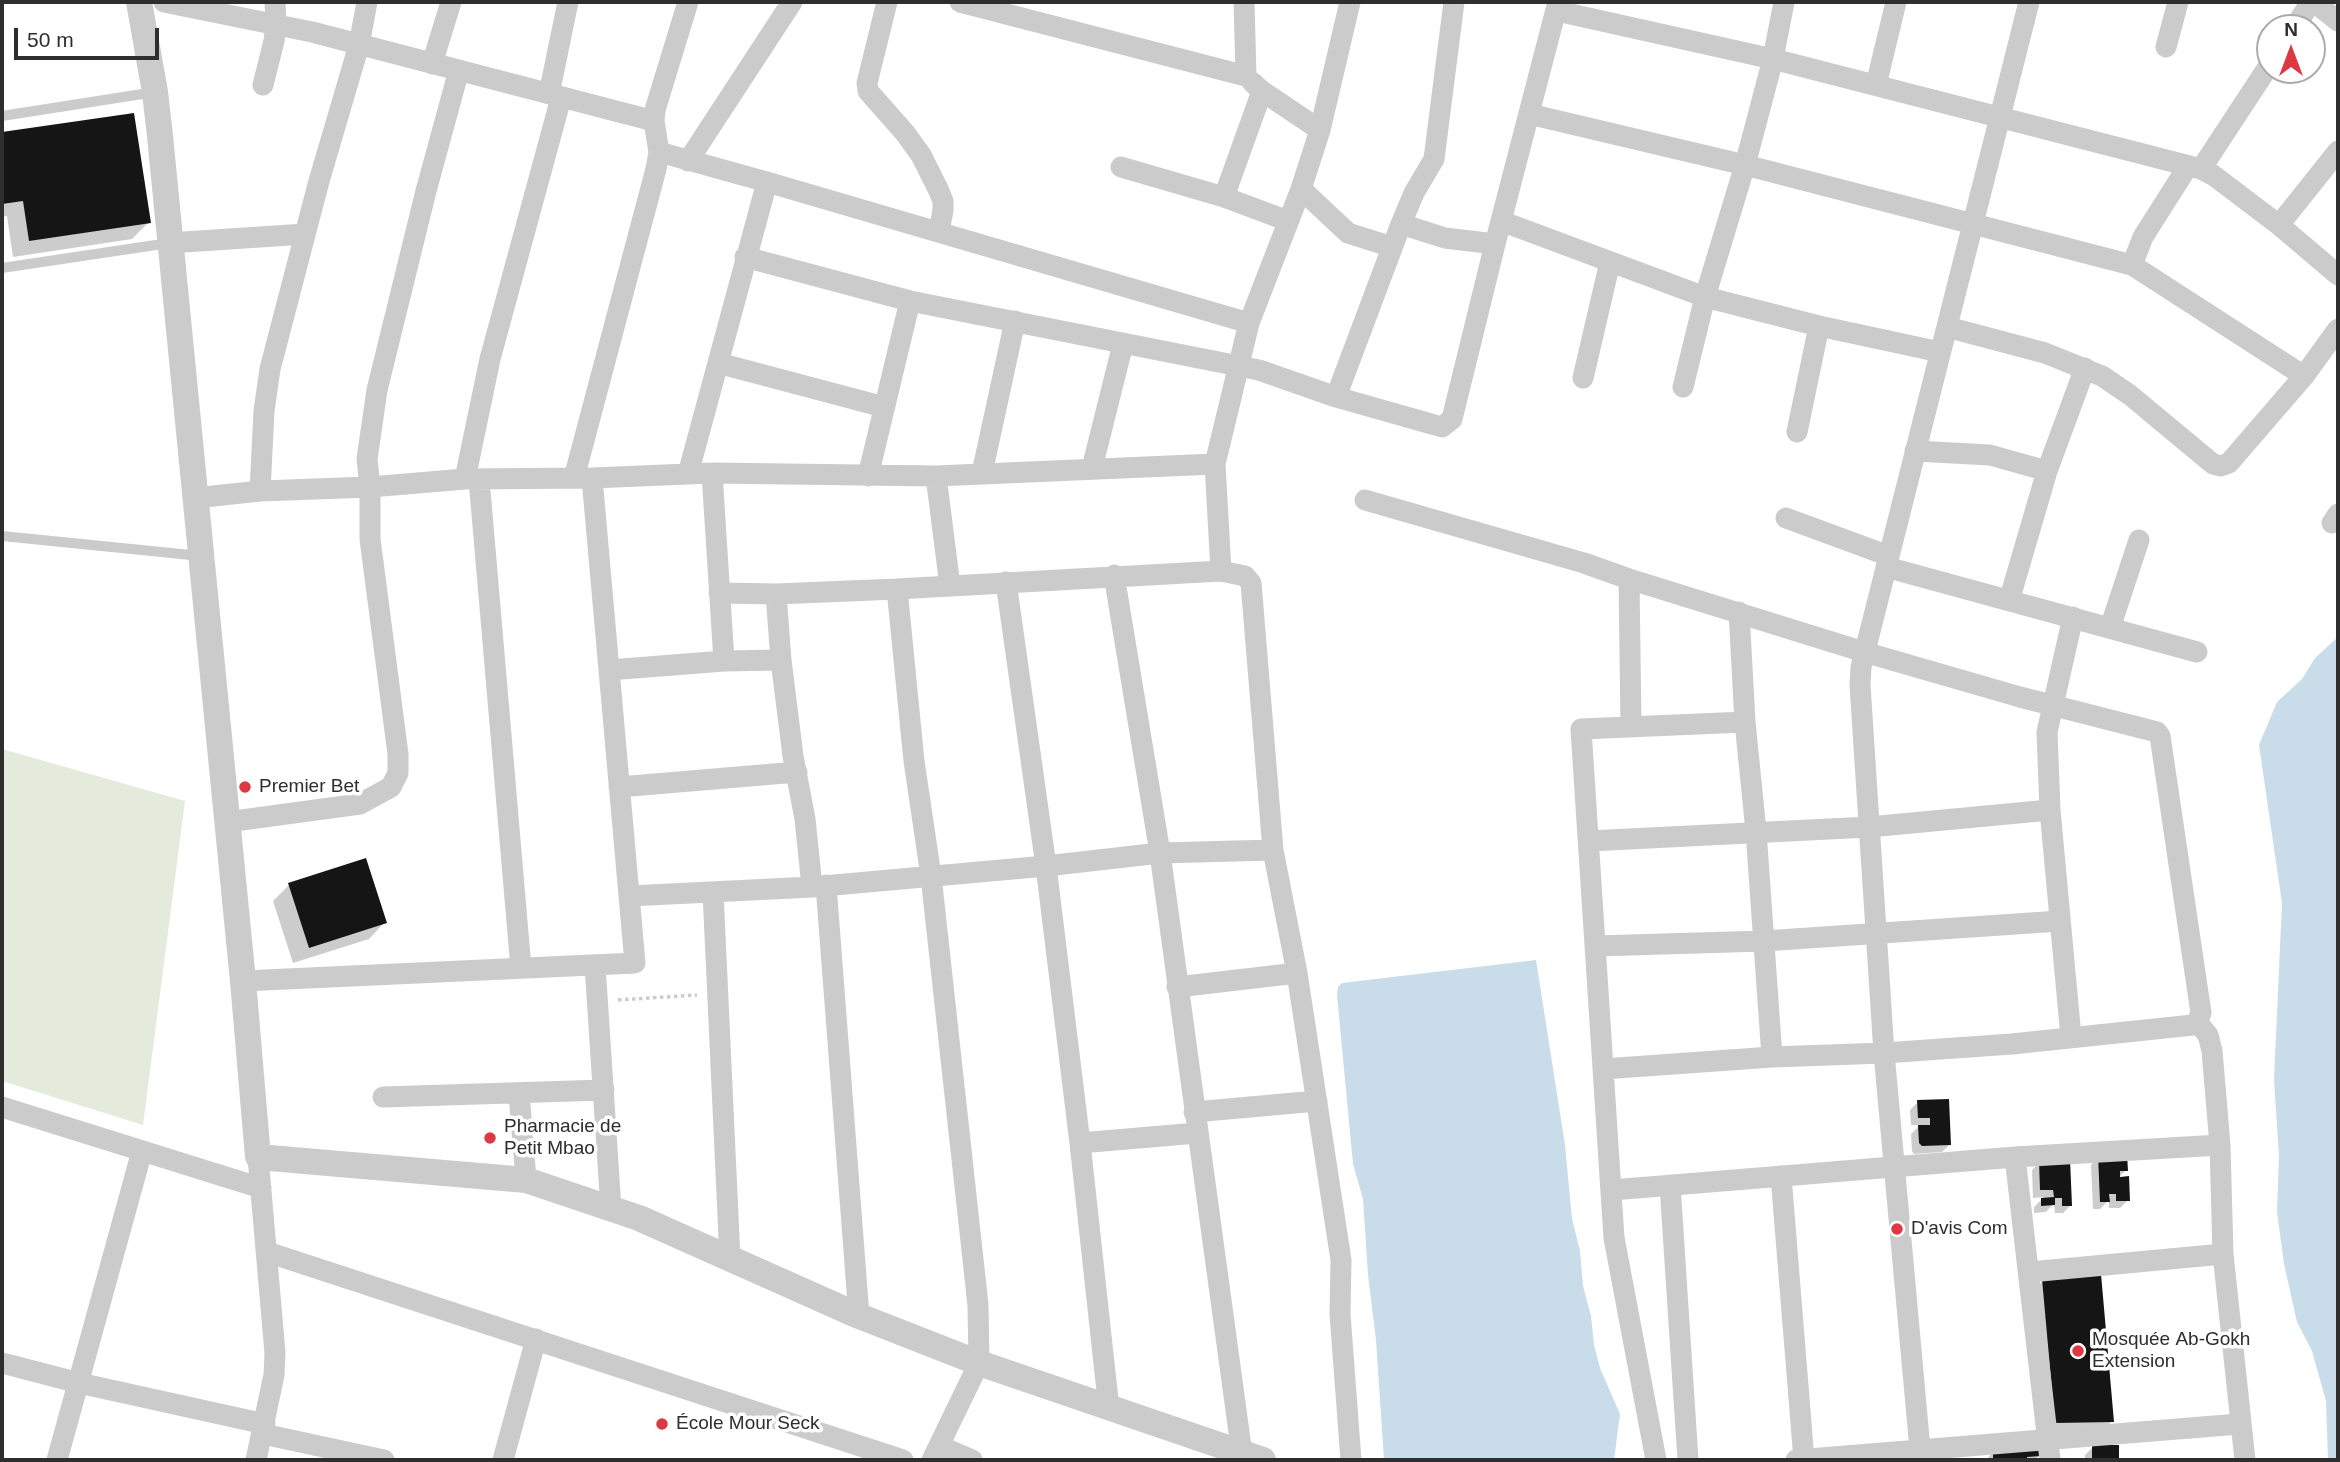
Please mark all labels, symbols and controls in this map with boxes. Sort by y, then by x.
scale bar [18,14,163,58]
north arrow [2256,14,2326,84]
text: N [2284,19,2298,40]
text: 50 m [27,28,74,51]
place label: Premier Bet [259,776,359,798]
marker: Premier Bet [237,779,253,795]
place label: Pharmacie de Petit Mbao [504,1116,621,1160]
marker: Pharmacie de Petit Mbao [482,1130,498,1146]
place label: D'avis Com [1911,1218,2008,1240]
marker: D'avis Com [1889,1221,1905,1237]
place label: Mosquée Ab-Gokh Extension [2092,1329,2250,1373]
marker: Mosquée Ab-Gokh Extension [2070,1343,2086,1359]
place label: École Mour Seck [676,1413,820,1435]
marker: École Mour Seck [654,1416,670,1432]

